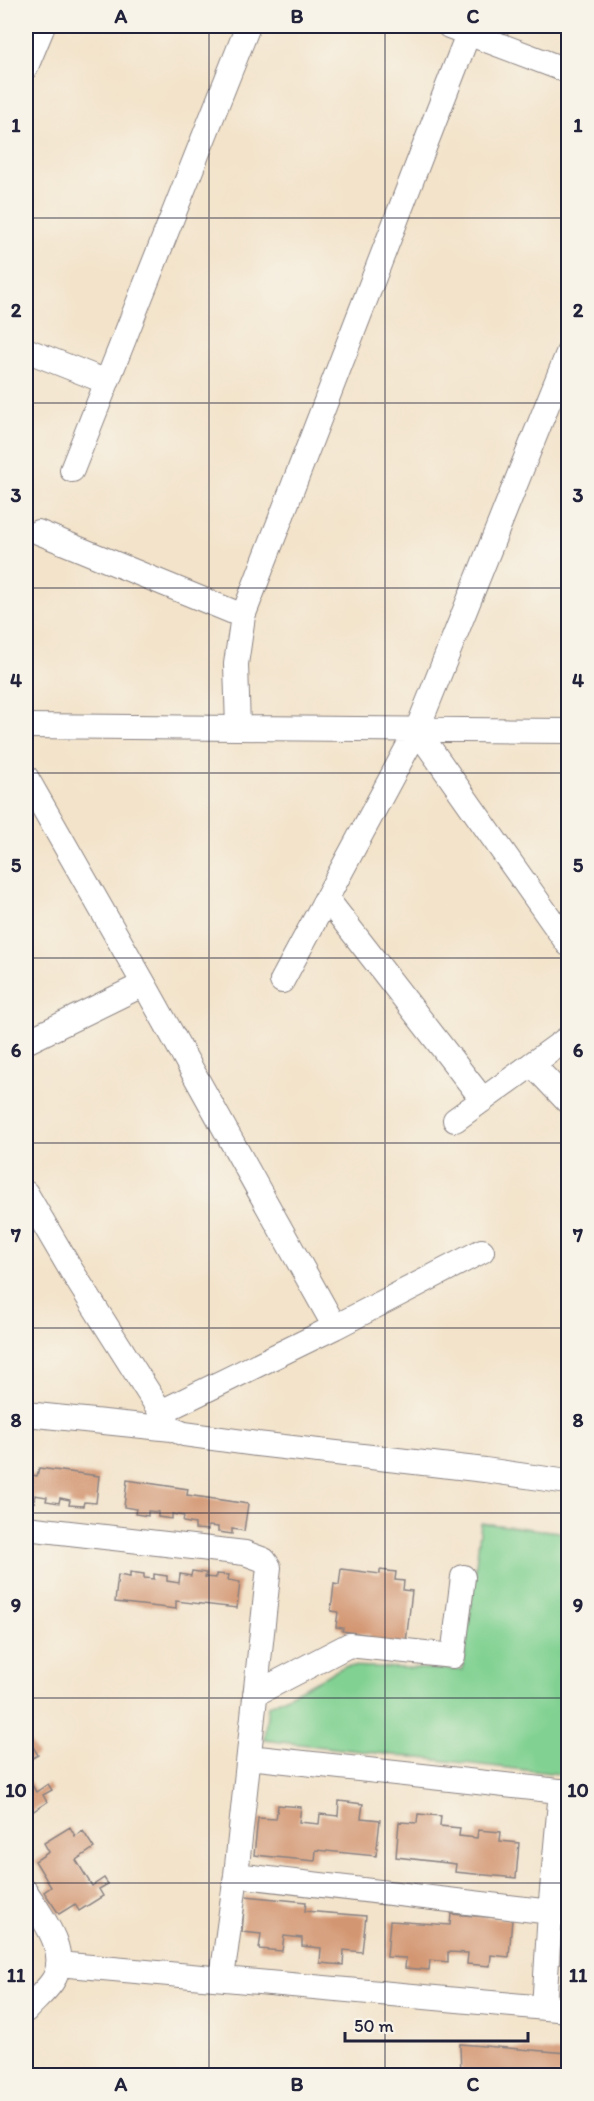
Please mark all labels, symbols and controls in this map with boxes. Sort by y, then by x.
text: A [114,4,128,28]
text: B [291,4,304,28]
text: C [467,4,480,28]
text: 1 [11,113,21,137]
text: 1 [573,113,583,137]
text: 2 [11,298,22,322]
text: 2 [573,298,584,322]
text: 3 [11,483,22,507]
text: 3 [573,483,584,507]
text: 4 [10,668,22,692]
text: 4 [572,668,584,692]
text: 5 [11,853,22,877]
text: 5 [573,853,584,877]
text: 6 [11,1038,22,1062]
text: 6 [573,1038,584,1062]
text: 7 [10,1223,21,1247]
text: 7 [572,1223,583,1247]
text: 8 [11,1408,22,1432]
text: 8 [573,1408,584,1432]
text: 9 [11,1593,21,1617]
text: 9 [573,1593,583,1617]
text: 10 [5,1778,27,1802]
text: 10 [567,1778,589,1802]
text: 11 [7,1963,26,1987]
text: 11 [569,1963,588,1987]
scale bar [345,2005,528,2043]
text: 50 m [354,2015,394,2037]
text: A [114,2072,128,2096]
text: B [291,2072,304,2096]
text: C [467,2072,480,2096]

